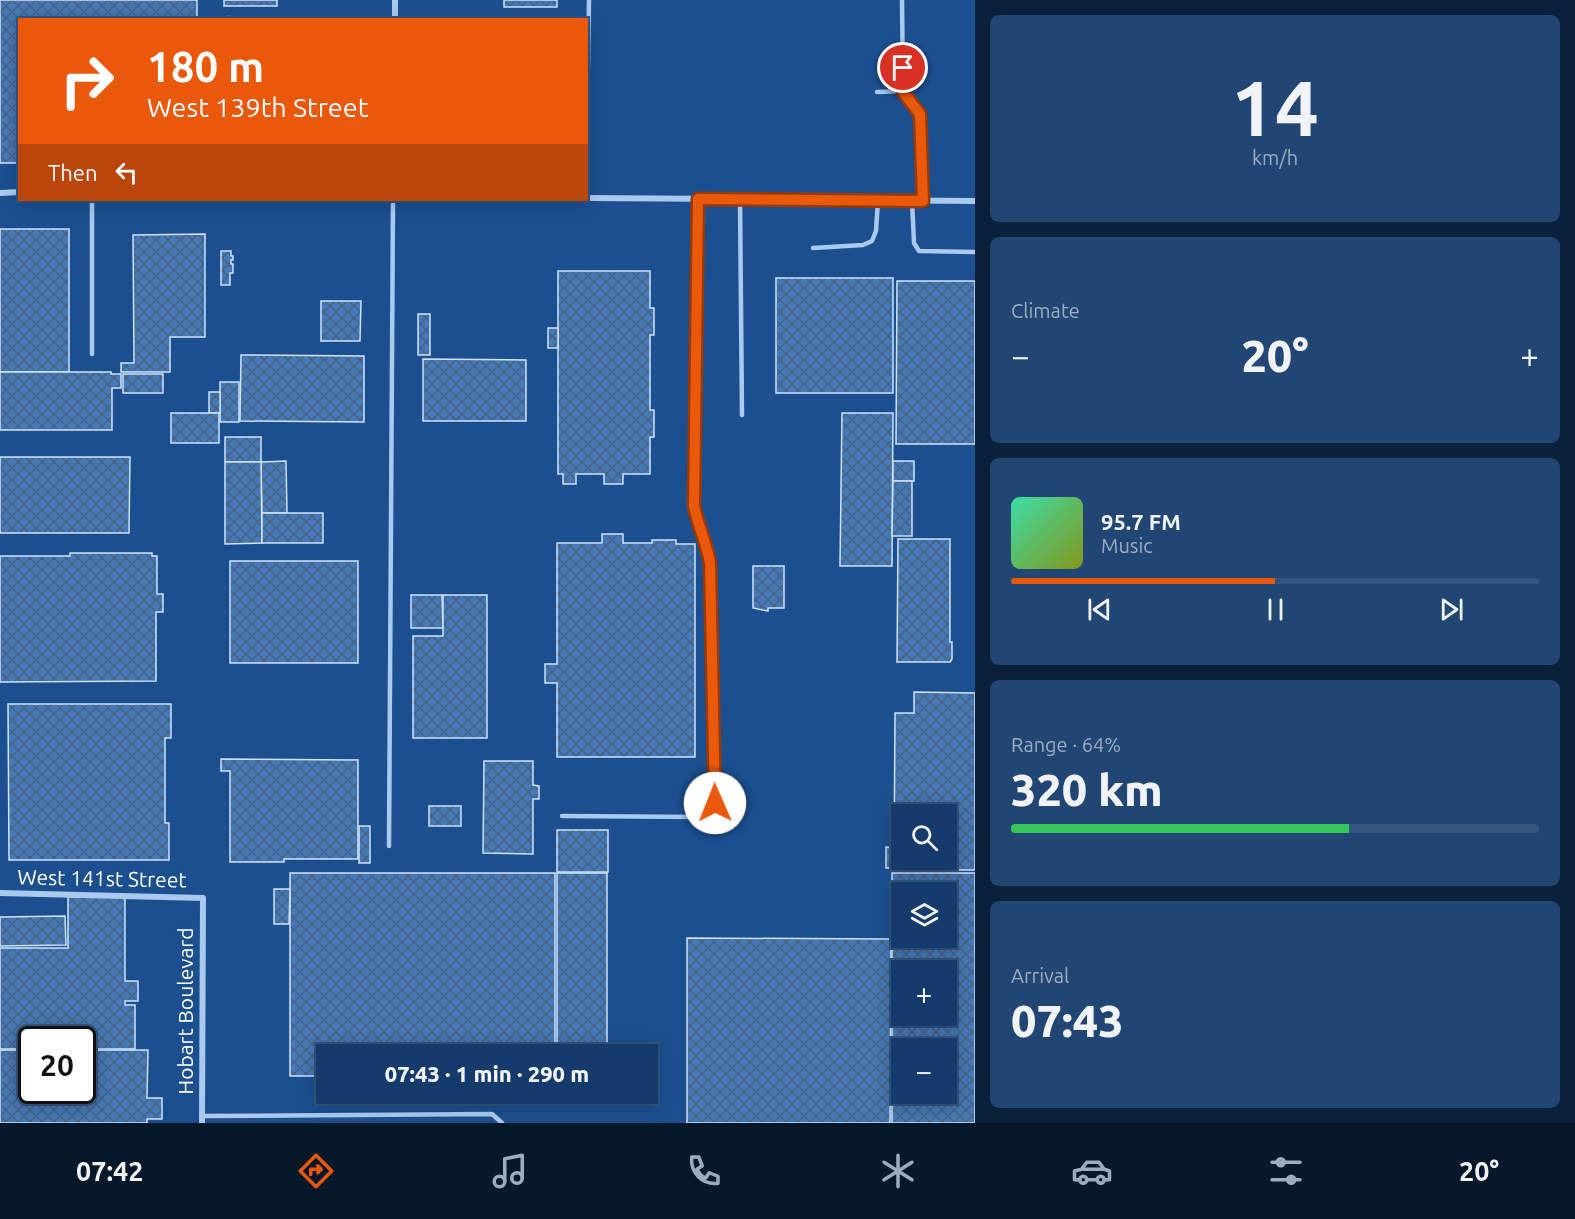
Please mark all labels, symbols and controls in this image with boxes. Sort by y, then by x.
icon: right [48,42,126,120]
pin [877,42,928,93]
text: 180 m [147,43,264,90]
icon: arrive [886,51,919,84]
text: 14 [1231,63,1319,151]
text: West 139th Street [147,92,368,122]
text: km/h [1252,146,1298,169]
icon: left [110,156,143,189]
text: Then [48,160,98,185]
text: Climate [1011,299,1080,322]
text: 20° [1241,330,1309,381]
text: − [1011,337,1030,374]
text: + [1520,337,1539,374]
text: 95.7 FM [1101,509,1181,534]
text: Music [1101,534,1153,557]
icon: previous [1083,593,1116,626]
icon: pause [1259,593,1292,626]
icon: next [1435,593,1468,626]
text: Range · 64% [1011,733,1121,756]
text: 320 km [1011,764,1163,815]
position arrow [683,771,747,835]
map controls [891,804,957,1104]
button: search [891,804,957,870]
street label: West 141st Street [17,865,187,891]
button: layers [891,882,957,948]
street label: Hobart Boulevard [173,928,197,1094]
button: + [891,960,957,1026]
text: Arrival [1011,964,1069,987]
text: 07:43 [1011,995,1124,1046]
speed limit sign: 20 [18,1026,96,1104]
button: − [891,1038,957,1104]
text: 07:43 · 1 min · 290 m [385,1061,589,1086]
icon: directions [295,1150,337,1192]
icon: music [489,1150,531,1192]
icon: phone [683,1150,725,1192]
icon: climate [877,1150,919,1192]
icon: car [1071,1150,1113,1192]
icon: filters [1265,1150,1307,1192]
text: 07:42 [76,1156,144,1186]
text: 20° [1459,1156,1499,1186]

